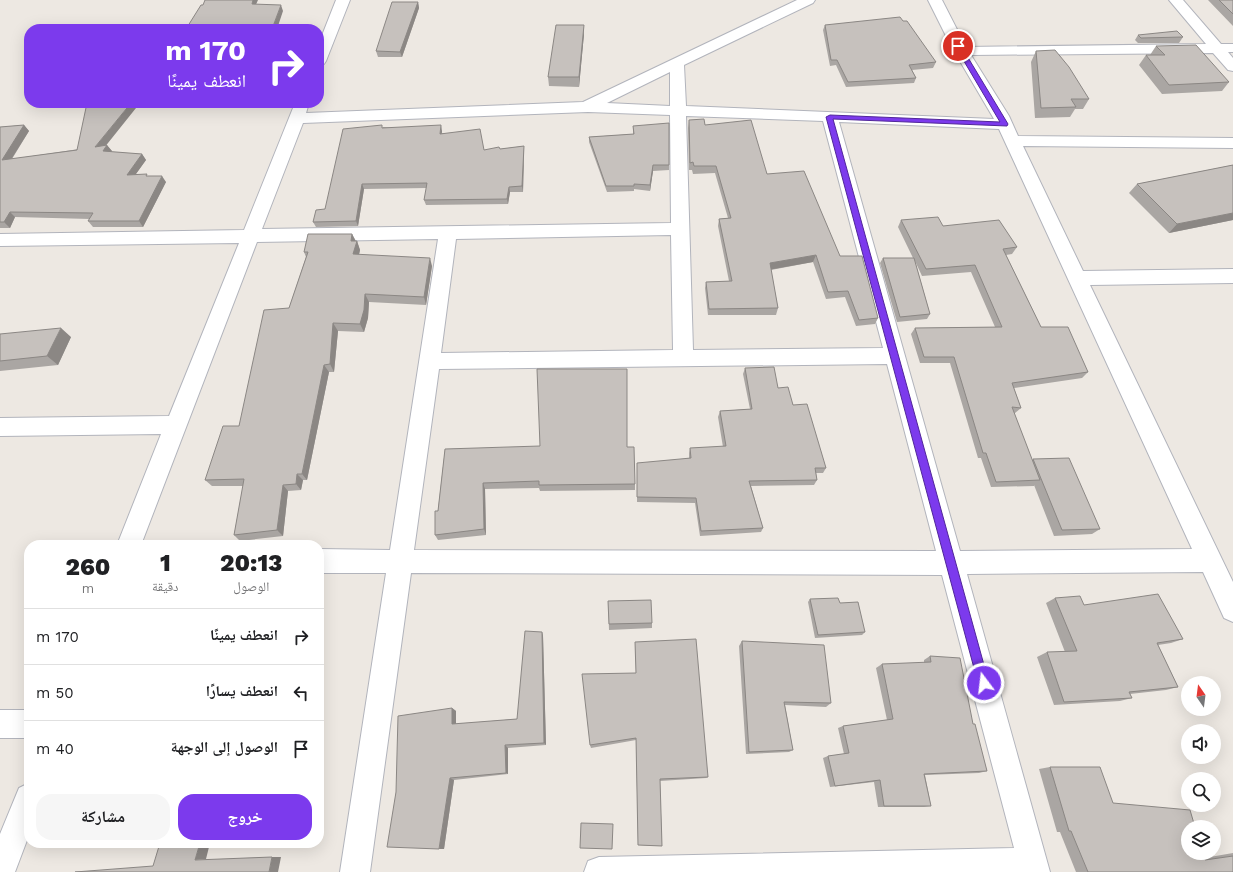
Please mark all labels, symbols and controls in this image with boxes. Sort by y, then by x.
pin [941,29,975,63]
text: 170 m [165,34,246,67]
icon: arrive [947,35,969,57]
icon: right [260,40,312,92]
text: انعطف يمينًا [167,70,246,91]
text: 1 [160,549,171,577]
text: 20:13 [220,549,282,577]
text: 260 [66,553,110,581]
text: دقيقة [152,579,178,594]
text: الوصول [233,579,269,594]
text: m [82,581,94,596]
text: انعطف يمينًا [210,626,278,644]
icon: right [290,626,312,648]
text: 170 m [36,628,79,646]
position arrow [963,662,1005,704]
north arrow [1181,676,1221,716]
map controls [1181,676,1221,860]
text: انعطف يسارًا [206,682,278,700]
icon: left [290,682,312,704]
text: 50 m [36,684,73,702]
button: sound [1181,724,1221,764]
text: الوصول إلى الوجهة [171,738,278,756]
icon: arrive [290,738,312,760]
text: 40 m [36,740,74,758]
button: search [1181,772,1221,812]
button: مشاركة [36,794,170,840]
button: خروج [178,794,312,840]
button: layers [1181,820,1221,860]

